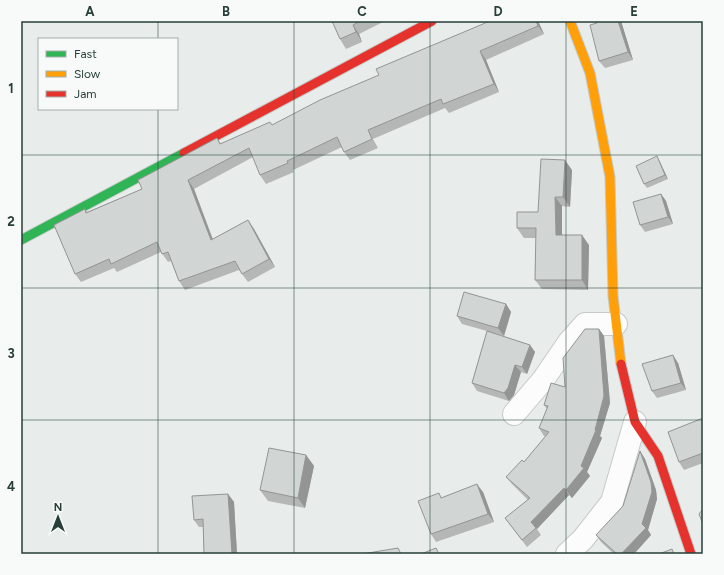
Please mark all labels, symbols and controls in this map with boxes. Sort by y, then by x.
text: A [85,4,95,19]
text: B [222,4,230,19]
text: C [357,4,367,19]
text: D [493,4,503,19]
text: E [630,4,638,19]
legend [38,38,178,110]
text: Fast [74,47,97,61]
text: Slow [74,67,101,81]
text: 1 [8,81,14,96]
text: Jam [74,87,97,101]
text: 2 [7,214,15,229]
text: 3 [7,346,15,361]
text: 4 [7,479,15,494]
north arrow [38,497,78,537]
text: N [54,501,62,514]

